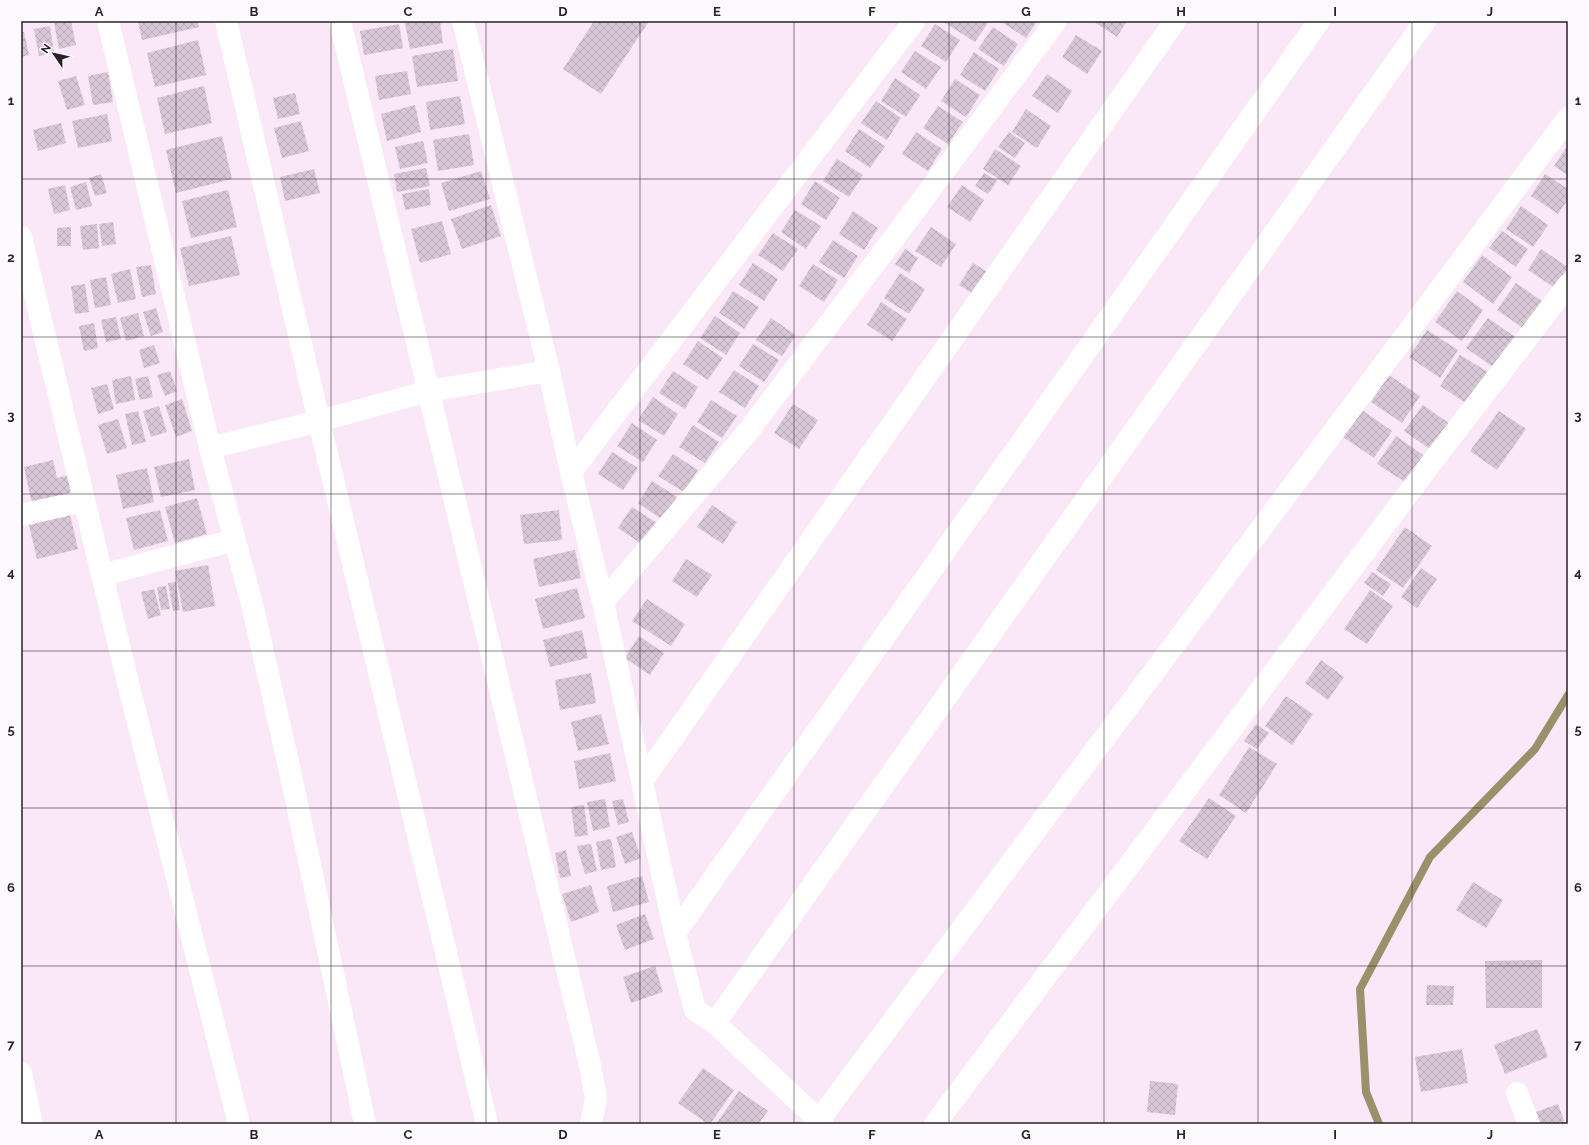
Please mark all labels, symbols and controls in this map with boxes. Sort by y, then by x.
text: A [95,4,104,19]
text: B [250,4,259,19]
text: C [404,4,413,19]
text: D [558,4,568,19]
text: E [713,4,721,19]
text: F [868,4,876,19]
text: G [1021,4,1031,19]
text: H [1176,4,1186,19]
text: I [1333,4,1337,19]
text: J [1487,4,1493,19]
north arrow [34,34,74,74]
text: N [38,42,54,56]
text: 1 [8,93,15,108]
text: 1 [1575,93,1582,108]
text: 2 [7,250,15,265]
text: 2 [1574,250,1582,265]
text: 3 [7,408,15,423]
text: 3 [1574,408,1582,423]
text: 4 [7,565,15,580]
text: 4 [1574,565,1582,580]
text: 5 [7,722,15,737]
text: 5 [1574,722,1582,737]
text: 6 [7,880,15,895]
text: 6 [1574,880,1582,895]
text: 7 [7,1037,15,1052]
text: 7 [1574,1037,1582,1052]
text: A [95,1127,104,1142]
text: B [250,1127,259,1142]
text: C [404,1127,413,1142]
text: D [558,1127,568,1142]
text: E [713,1127,721,1142]
text: F [868,1127,876,1142]
text: G [1021,1127,1031,1142]
text: H [1176,1127,1186,1142]
text: I [1333,1127,1337,1142]
text: J [1487,1127,1493,1142]

